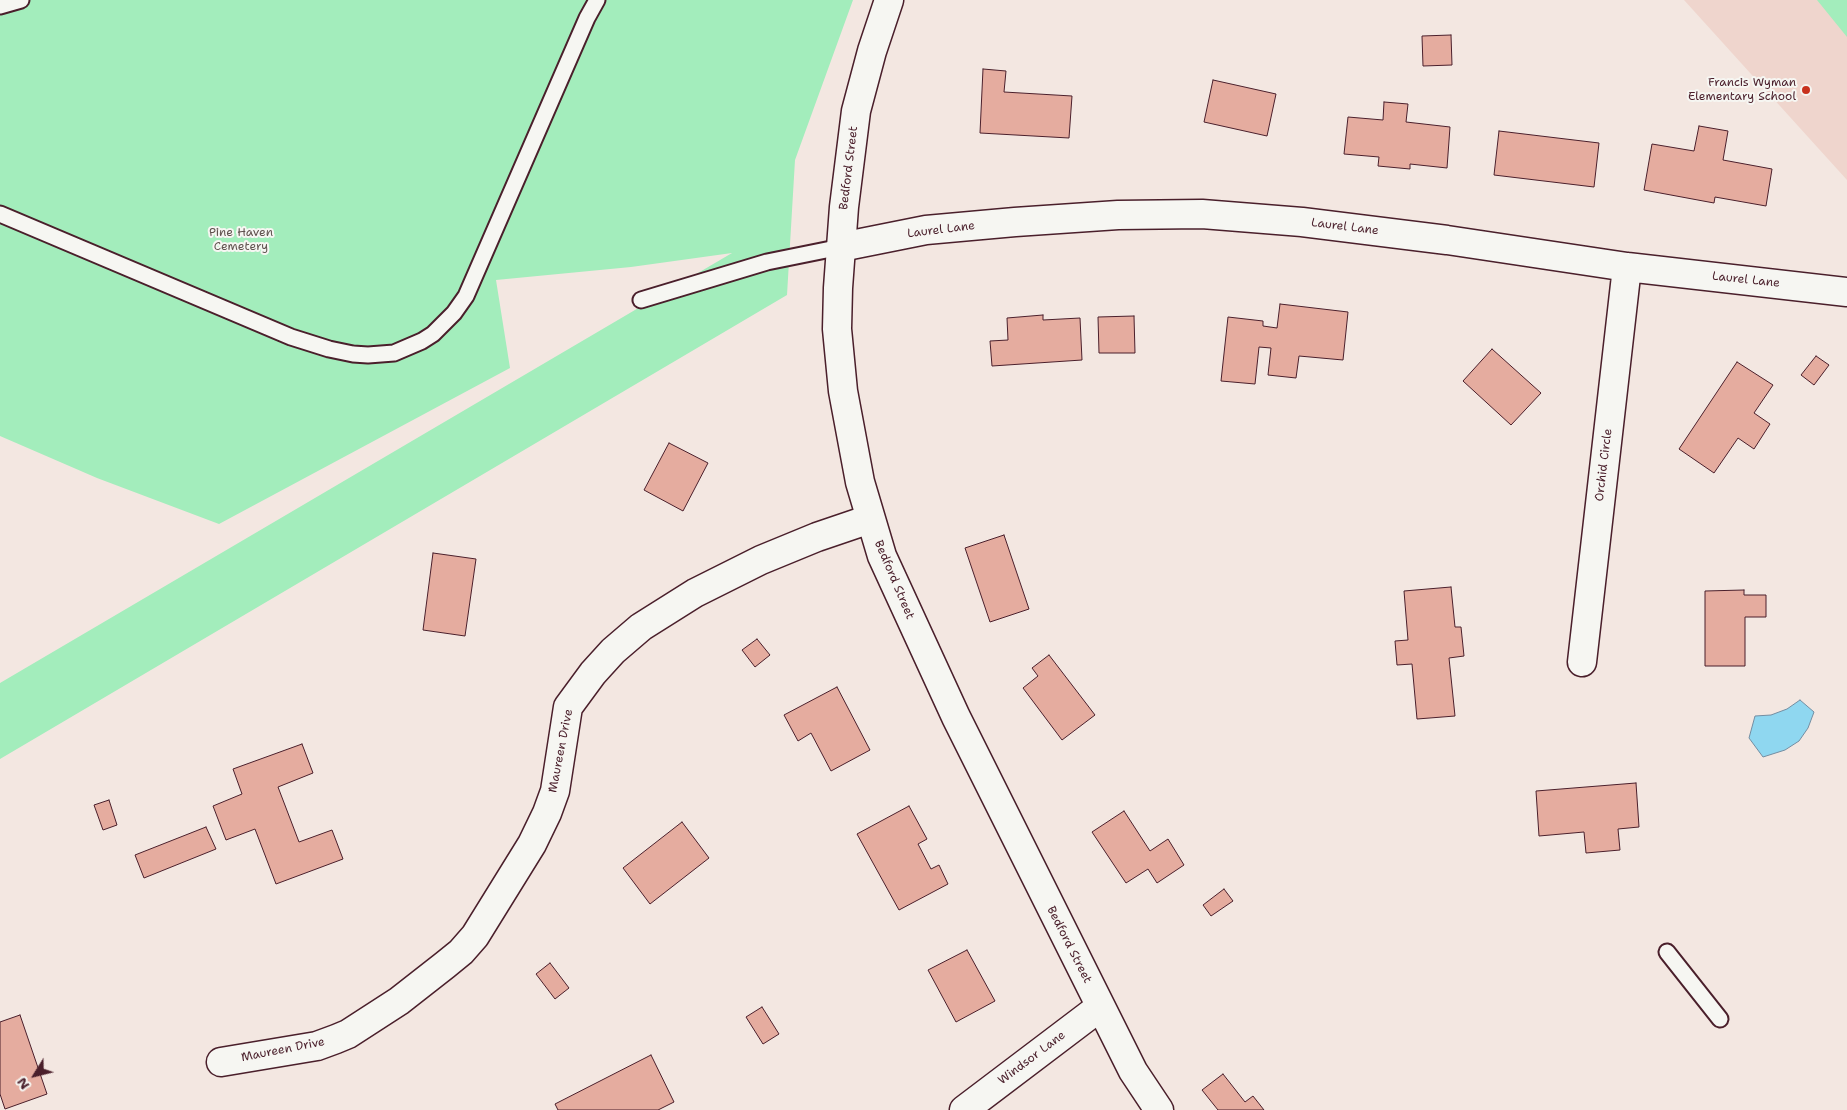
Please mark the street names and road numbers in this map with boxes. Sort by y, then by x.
street label: Bedford Street [837,125,861,211]
street label: Laurel Lane [1310,216,1380,238]
street label: Laurel Lane [906,219,976,241]
street label: Laurel Lane [1711,269,1781,291]
street label: Orchid Circle [1592,428,1616,502]
street label: Bedford Street [871,538,917,622]
street label: Maureen Drive [546,708,576,794]
street label: Bedford Street [1043,904,1095,986]
street label: Windsor Lane [996,1028,1068,1088]
street label: Maureen Drive [240,1035,326,1065]

